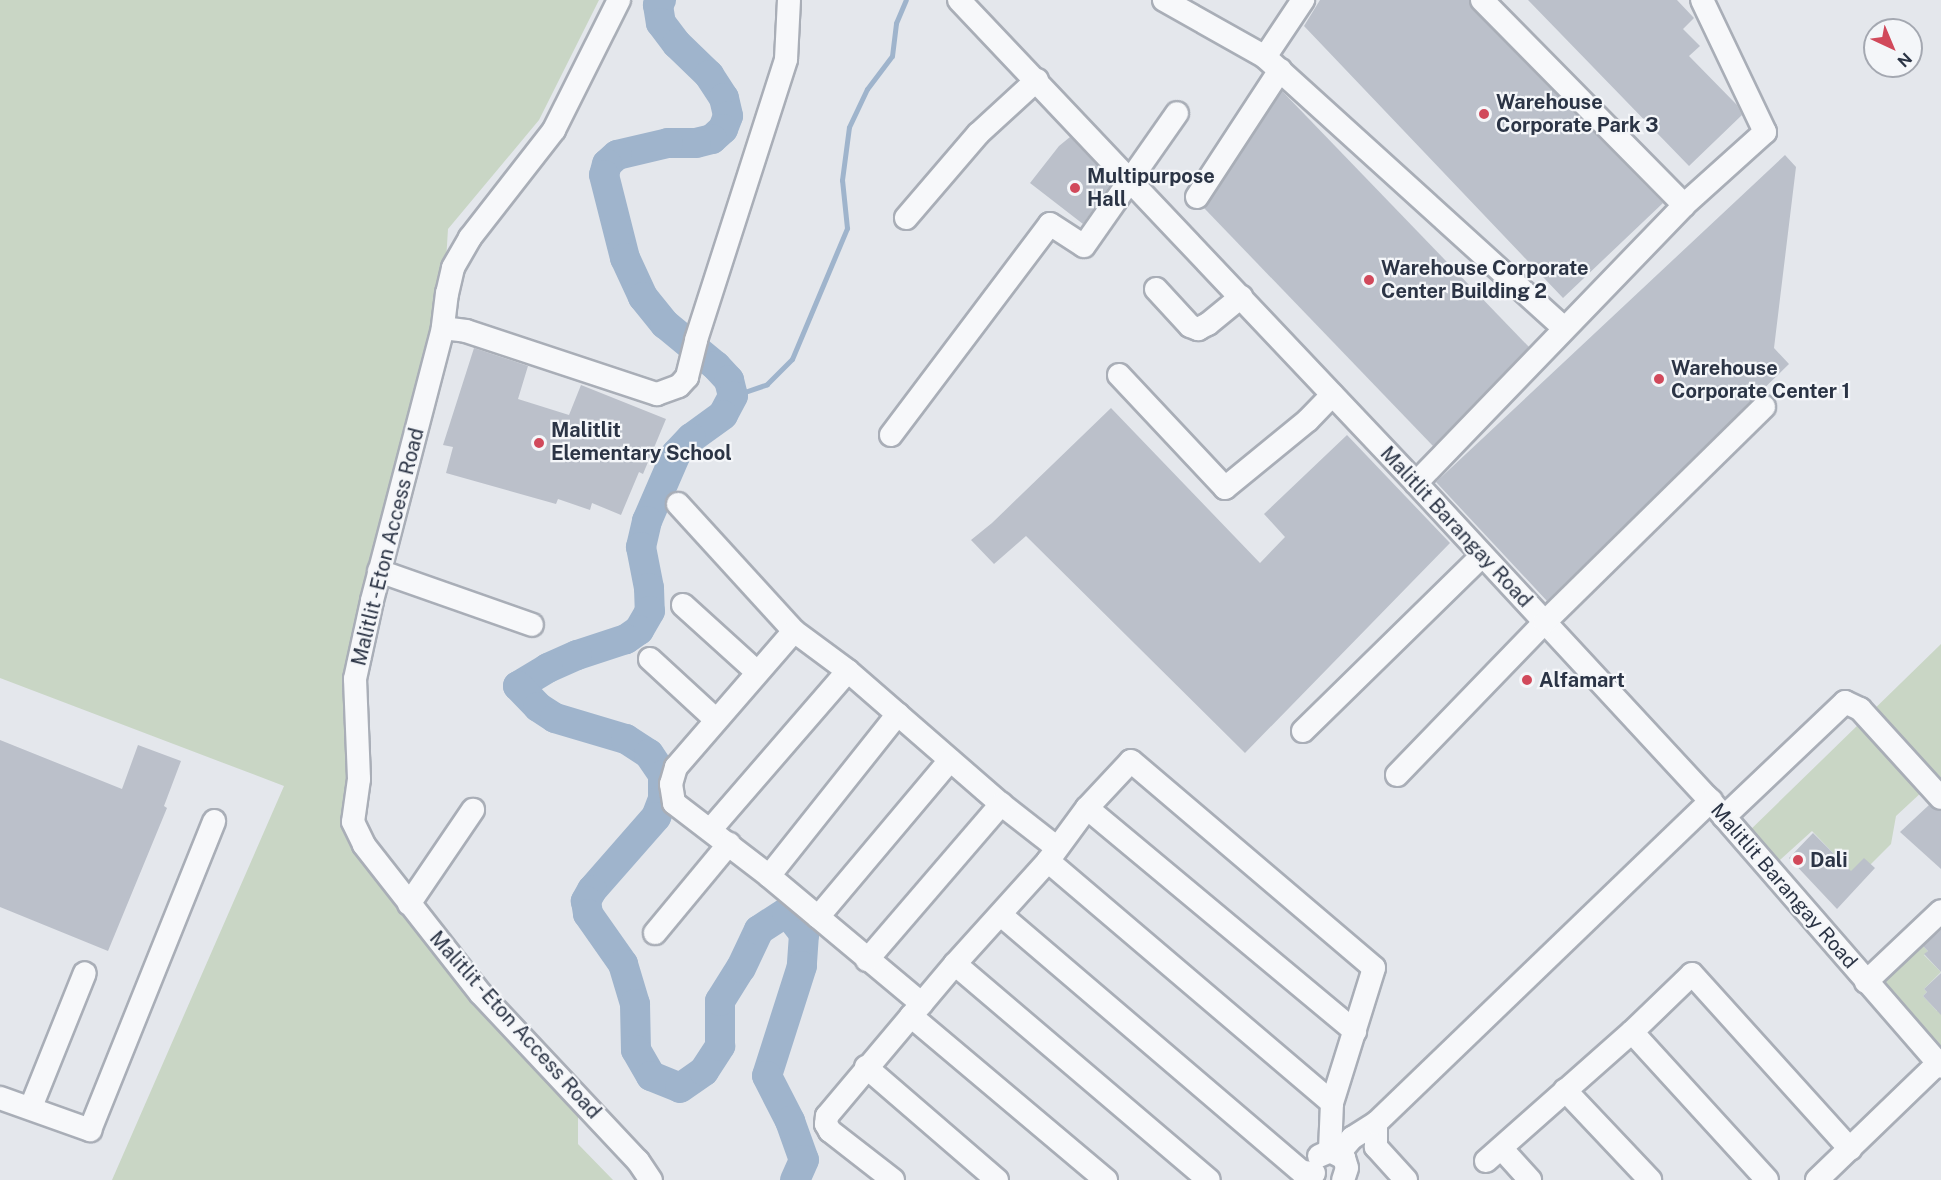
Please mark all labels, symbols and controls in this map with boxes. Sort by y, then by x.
north arrow [1863,18,1923,78]
text: N [1893,49,1916,71]
place label: Warehouse Corporate Park 3 [1496,90,1659,137]
marker: Warehouse Corporate Park 3 [1477,107,1491,121]
place label: Multipurpose Hall [1087,164,1215,211]
marker: Multipurpose Hall [1068,181,1082,195]
place label: Warehouse Corporate Center Building 2 [1381,256,1588,303]
marker: Warehouse Corporate Center Building 2 [1362,273,1376,287]
place label: Warehouse Corporate Center 1 [1671,356,1850,403]
marker: Warehouse Corporate Center 1 [1652,372,1666,386]
place label: Malitlit Elementary School [551,419,732,466]
street label: Malitlit - Eton Access Road [346,423,430,671]
marker: Malitlit Elementary School [532,436,546,450]
street label: Malitlit Barangay Road [1375,442,1537,612]
place label: Alfamart [1539,668,1625,692]
marker: Alfamart [1520,673,1534,687]
street label: Malitlit Barangay Road [1706,798,1862,974]
place label: Dali [1810,848,1848,872]
marker: Dali [1791,853,1805,867]
street label: Malitlit - Eton Access Road [423,924,607,1126]

